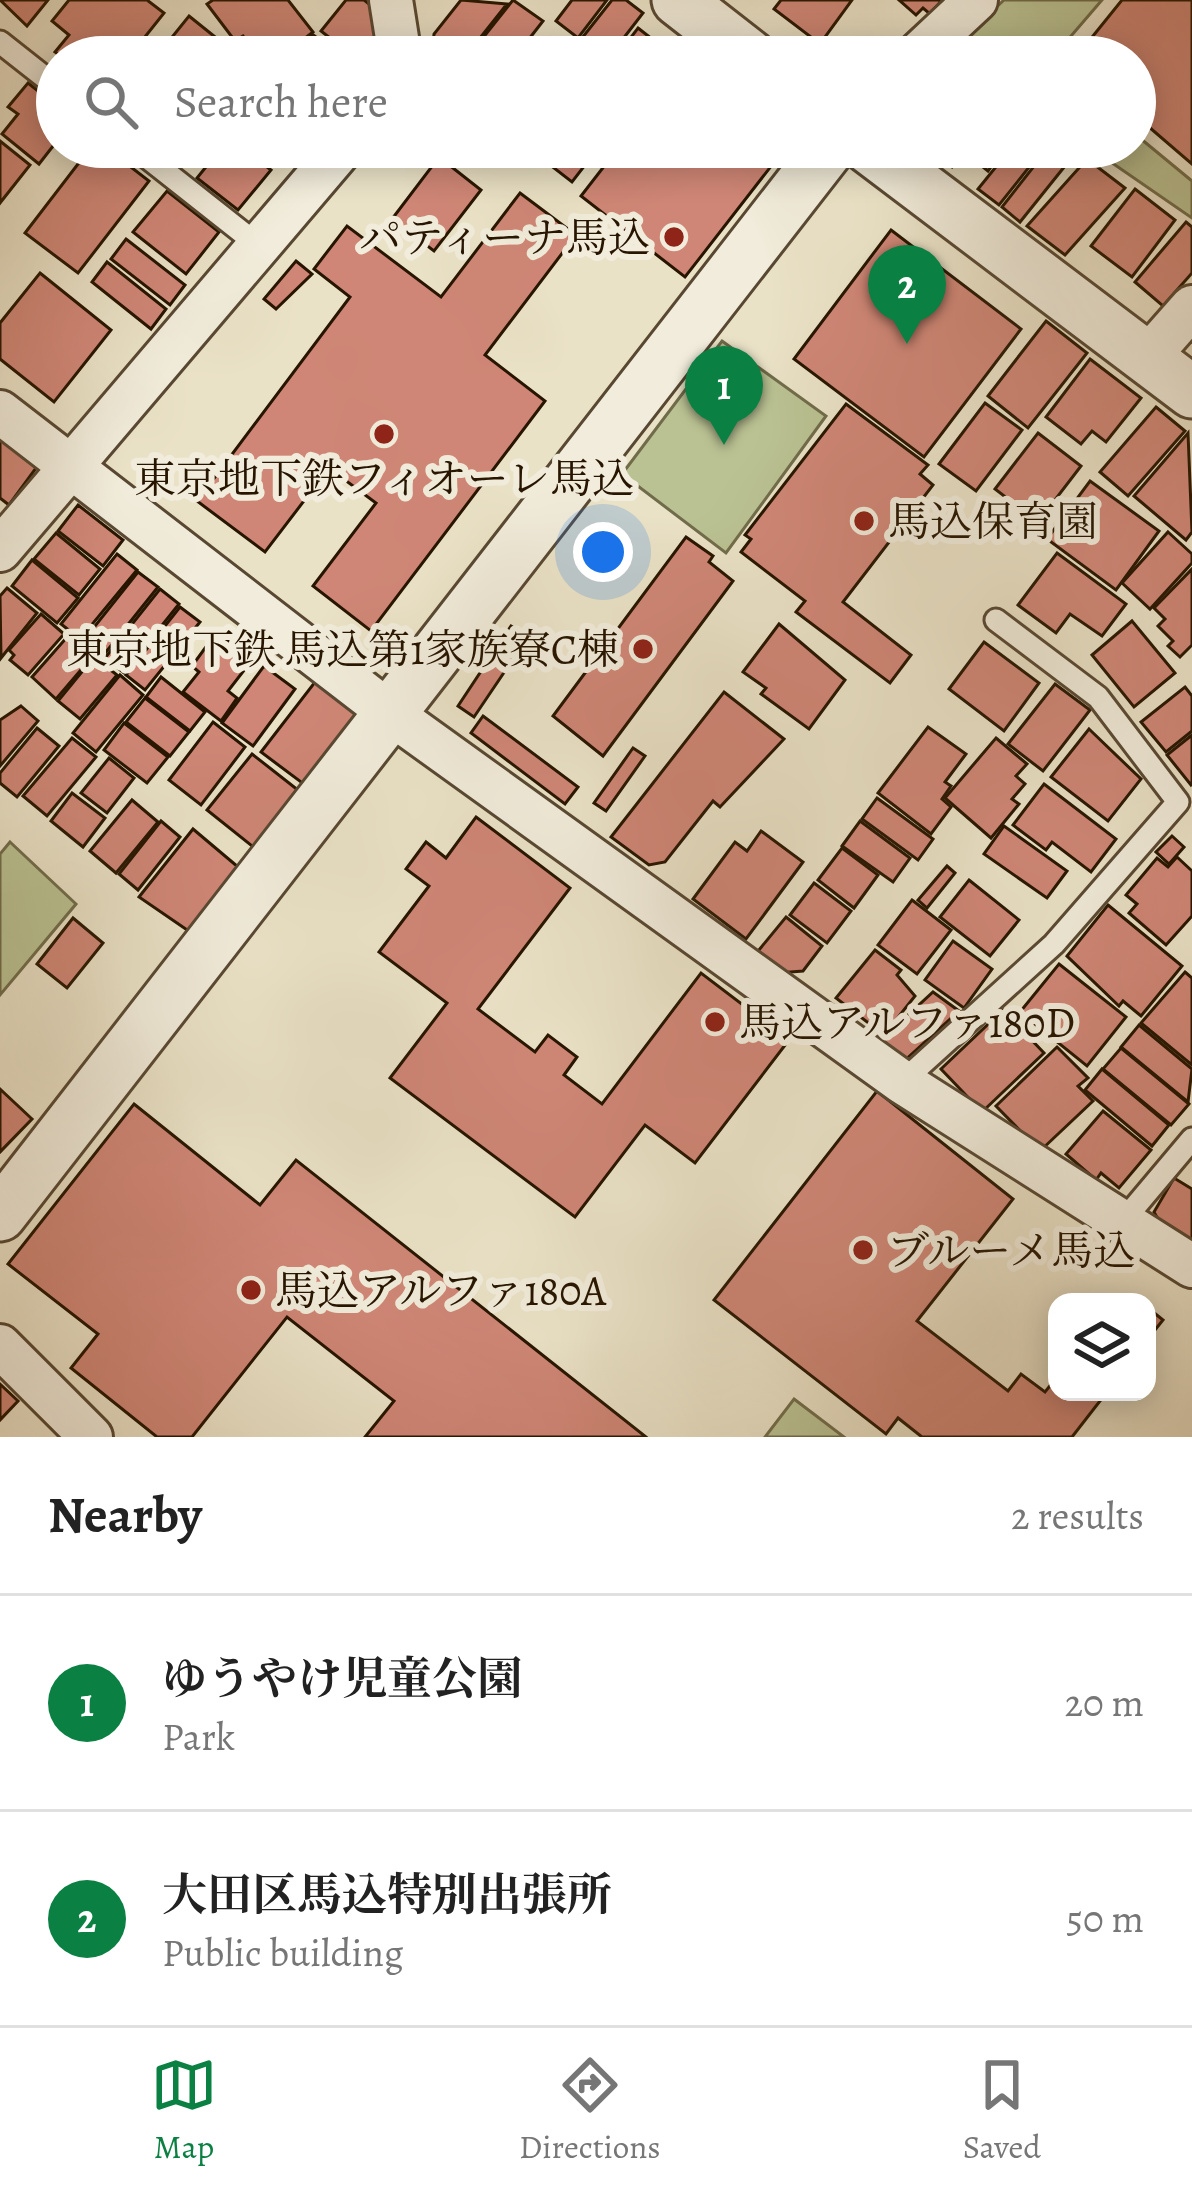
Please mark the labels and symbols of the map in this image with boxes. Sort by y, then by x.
place label: パティーナ馬込 [359,209,650,266]
marker: パティーナ馬込 [661,224,687,250]
pin: 2 [868,245,946,344]
pin: 1 [685,346,763,445]
marker: 東京地下鉄フィオーレ馬込 [371,421,397,447]
place label: 東京地下鉄フィオーレ馬込 [134,450,634,507]
place label: 馬込保育園 [888,493,1098,550]
marker: 馬込保育園 [851,508,877,534]
your location [573,522,633,582]
place label: 東京地下鉄 馬込第1家族寮C棟 [66,621,619,678]
marker: 東京地下鉄 馬込第1家族寮C棟 [630,636,656,662]
place label: 馬込アルファ180D [739,994,1075,1051]
marker: 馬込アルファ180D [702,1009,728,1035]
place label: ブルーメ馬込 [887,1222,1135,1279]
marker: ブルーメ馬込 [850,1237,876,1263]
place label: 馬込アルファ180A [275,1262,607,1319]
marker: 馬込アルファ180A [238,1277,264,1303]

